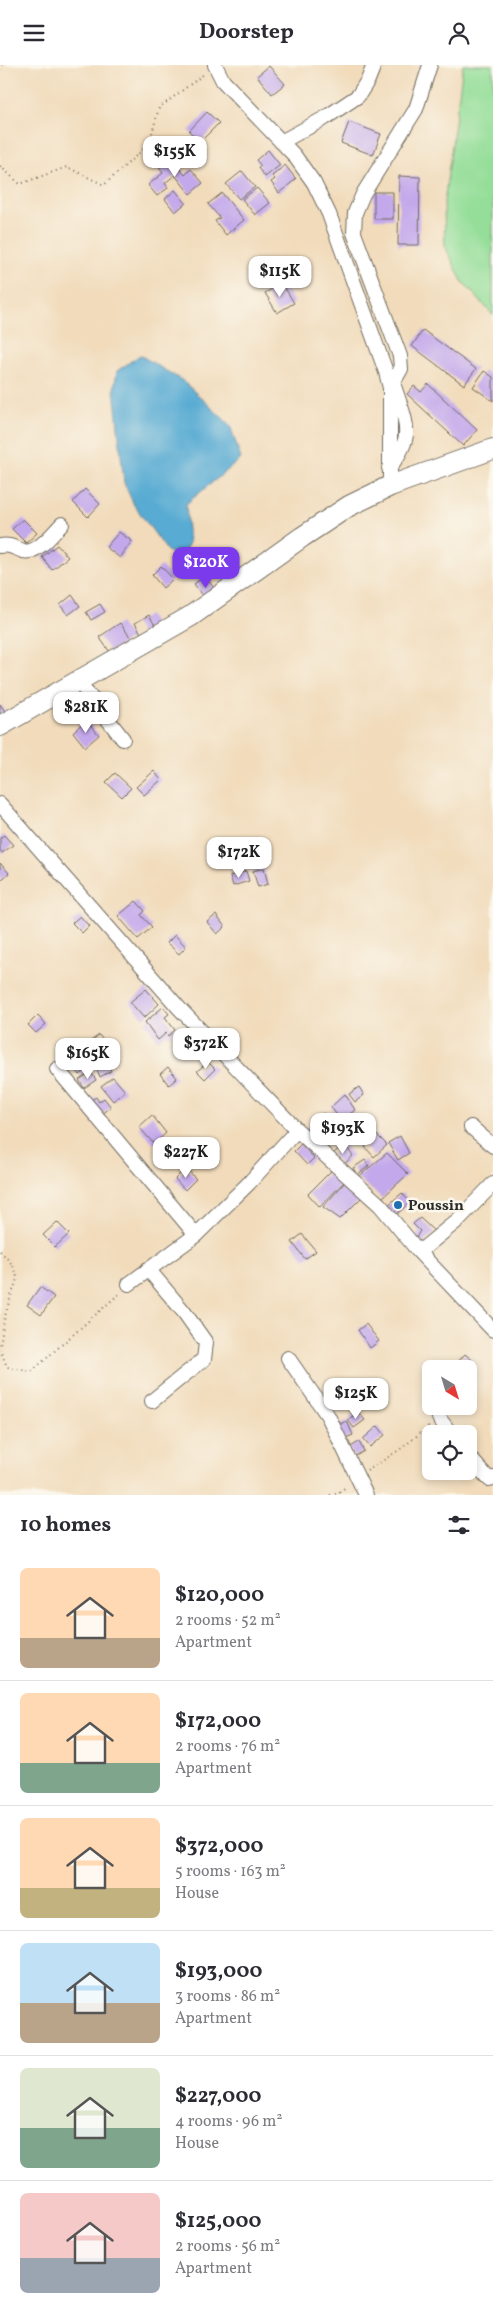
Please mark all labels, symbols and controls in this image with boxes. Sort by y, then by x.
text: Doorstep [199,17,294,48]
icon: menu [20,19,48,47]
icon: person [445,19,473,47]
pin: $155K [140,135,210,178]
text: $155K [154,141,196,163]
pin: $115K [245,255,315,298]
text: $115K [259,261,301,283]
pin: $120K [171,547,241,589]
text: $120K [183,552,229,574]
pin: $281K [51,691,121,734]
text: $281K [64,697,108,719]
pin: $172K [204,837,274,879]
text: $172K [218,842,260,864]
pin: $372K [171,1027,241,1070]
text: $372K [184,1033,228,1055]
pin: $165K [53,1037,123,1080]
text: $165K [66,1043,110,1065]
pin: $193K [308,1113,378,1155]
text: $193K [321,1118,365,1140]
pin: $227K [151,1137,221,1179]
text: $227K [164,1142,208,1164]
place label: Poussin [408,1196,464,1217]
marker: Poussin [392,1199,404,1211]
north arrow [422,1360,478,1415]
map controls [422,1360,477,1480]
pin: $125K [321,1377,391,1420]
text: $125K [335,1383,377,1405]
button: locate [422,1425,477,1480]
text: 10 homes [20,1511,111,1540]
icon: filters [445,1511,473,1539]
text: $120,000 [175,1581,264,1610]
icon: home [60,1588,120,1648]
text: 2 rooms · 52 m² [175,1610,281,1632]
text: Apartment [175,1632,252,1654]
text: $172,000 [175,1707,261,1736]
icon: home [60,1713,120,1773]
text: 2 rooms · 76 m² [175,1736,280,1758]
text: Apartment [175,1758,252,1780]
text: $372,000 [175,1832,263,1861]
icon: home [60,1838,120,1898]
text: 5 rooms · 163 m² [175,1861,286,1883]
text: House [175,1883,219,1905]
text: $193,000 [175,1957,263,1986]
icon: home [60,1963,120,2023]
text: 3 rooms · 86 m² [175,1986,280,2008]
text: Apartment [175,2008,252,2030]
text: $227,000 [175,2082,262,2111]
icon: home [60,2088,120,2148]
text: 4 rooms · 96 m² [175,2111,282,2133]
text: House [175,2133,219,2155]
text: $125,000 [175,2207,261,2236]
icon: home [60,2213,120,2273]
text: 2 rooms · 56 m² [175,2236,280,2258]
text: Apartment [175,2258,252,2280]

